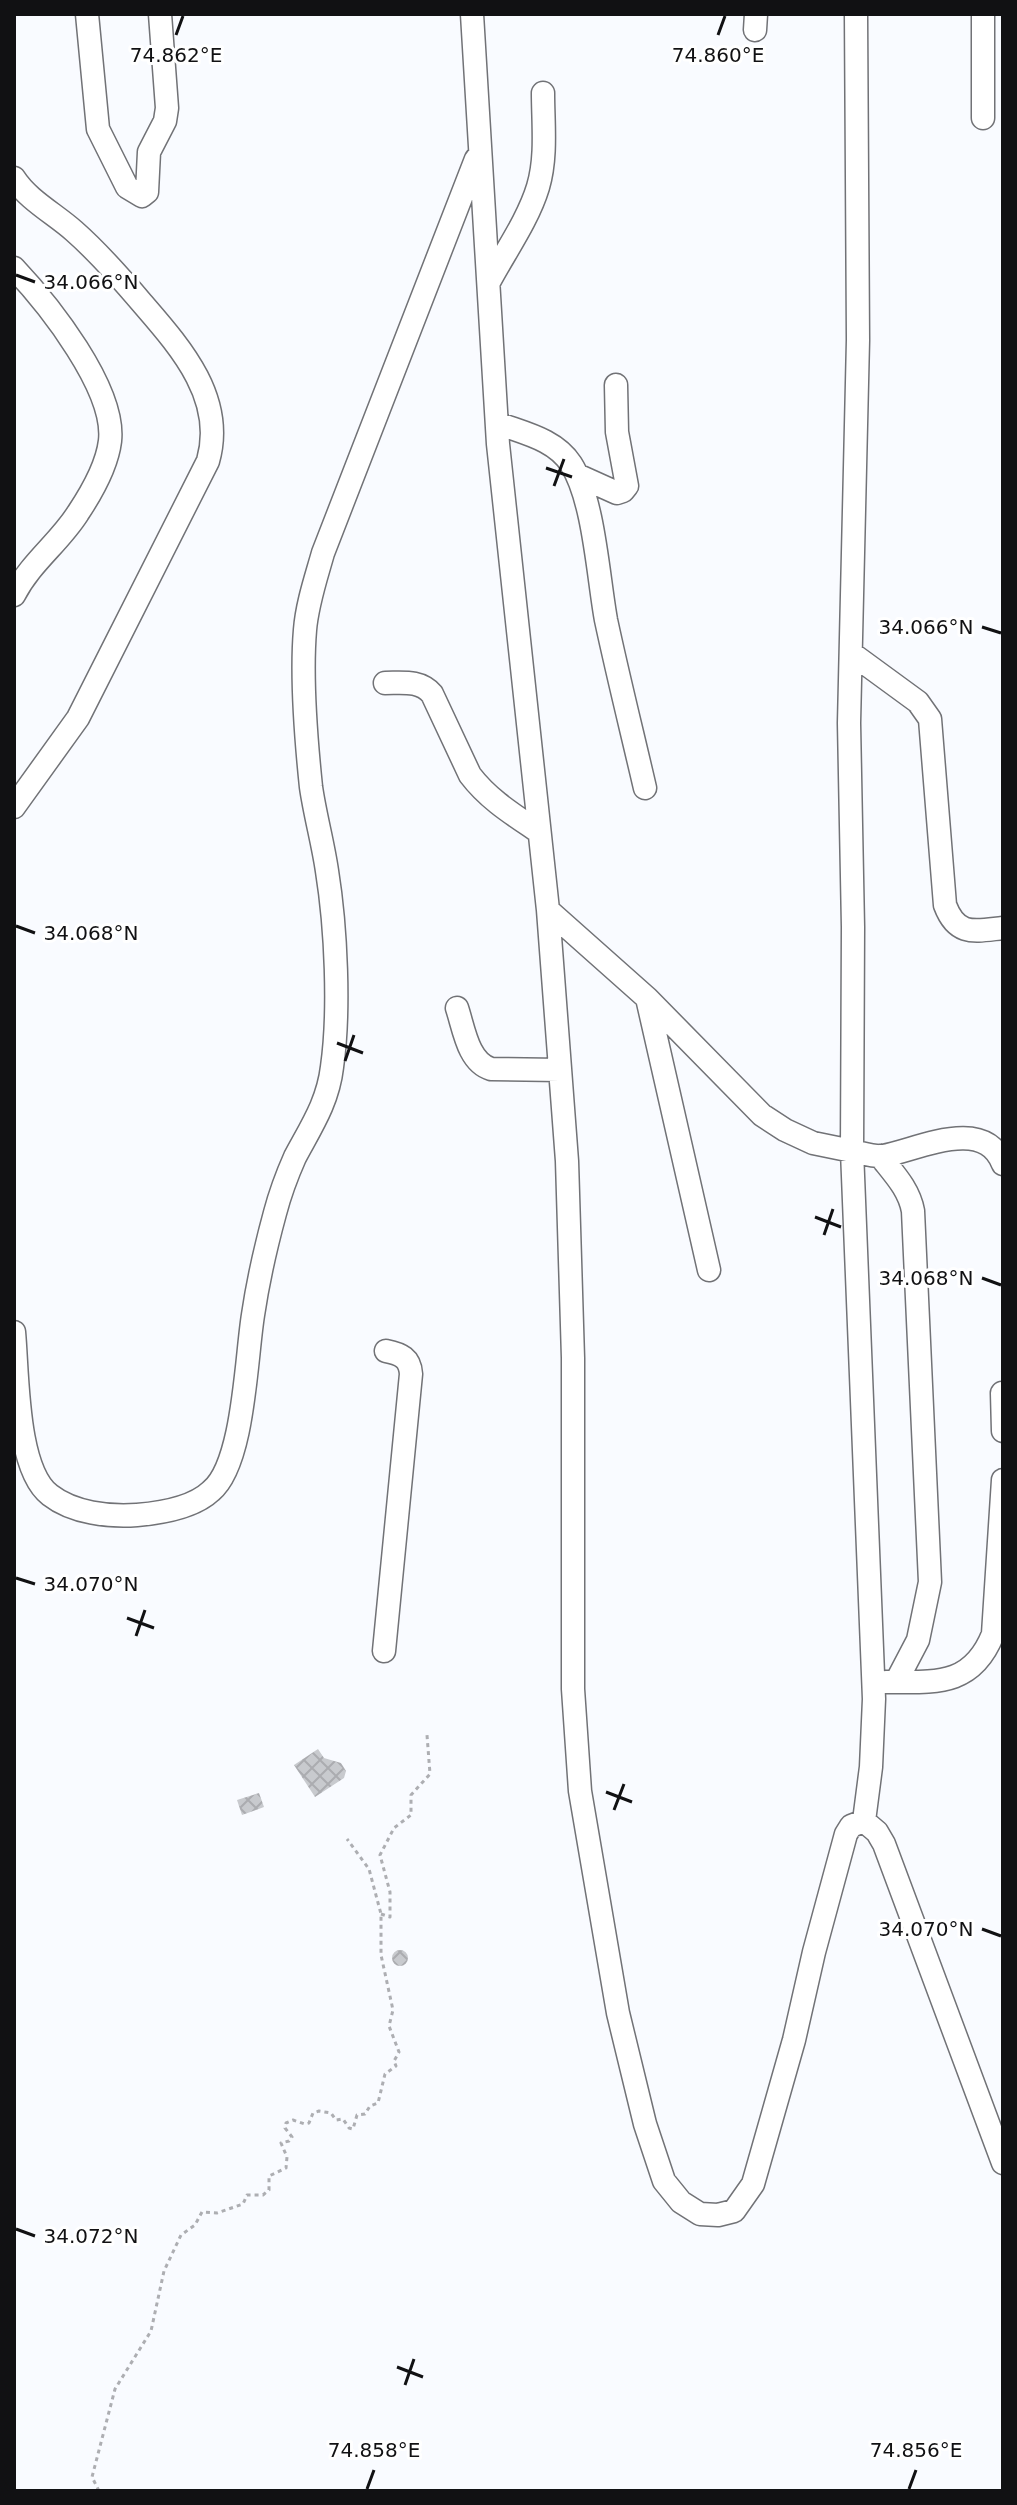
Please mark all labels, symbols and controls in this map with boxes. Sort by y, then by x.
text: 74.862°E [130,43,222,67]
text: 74.860°E [672,43,764,67]
text: 34.066°N [44,270,138,294]
text: 34.066°N [879,615,973,639]
text: 34.068°N [44,921,138,945]
text: 34.068°N [879,1266,973,1290]
text: 34.070°N [44,1572,138,1596]
text: 34.070°N [879,1917,973,1941]
text: 34.072°N [44,2224,138,2248]
text: 74.858°E [328,2438,420,2462]
text: 74.856°E [870,2438,962,2462]

